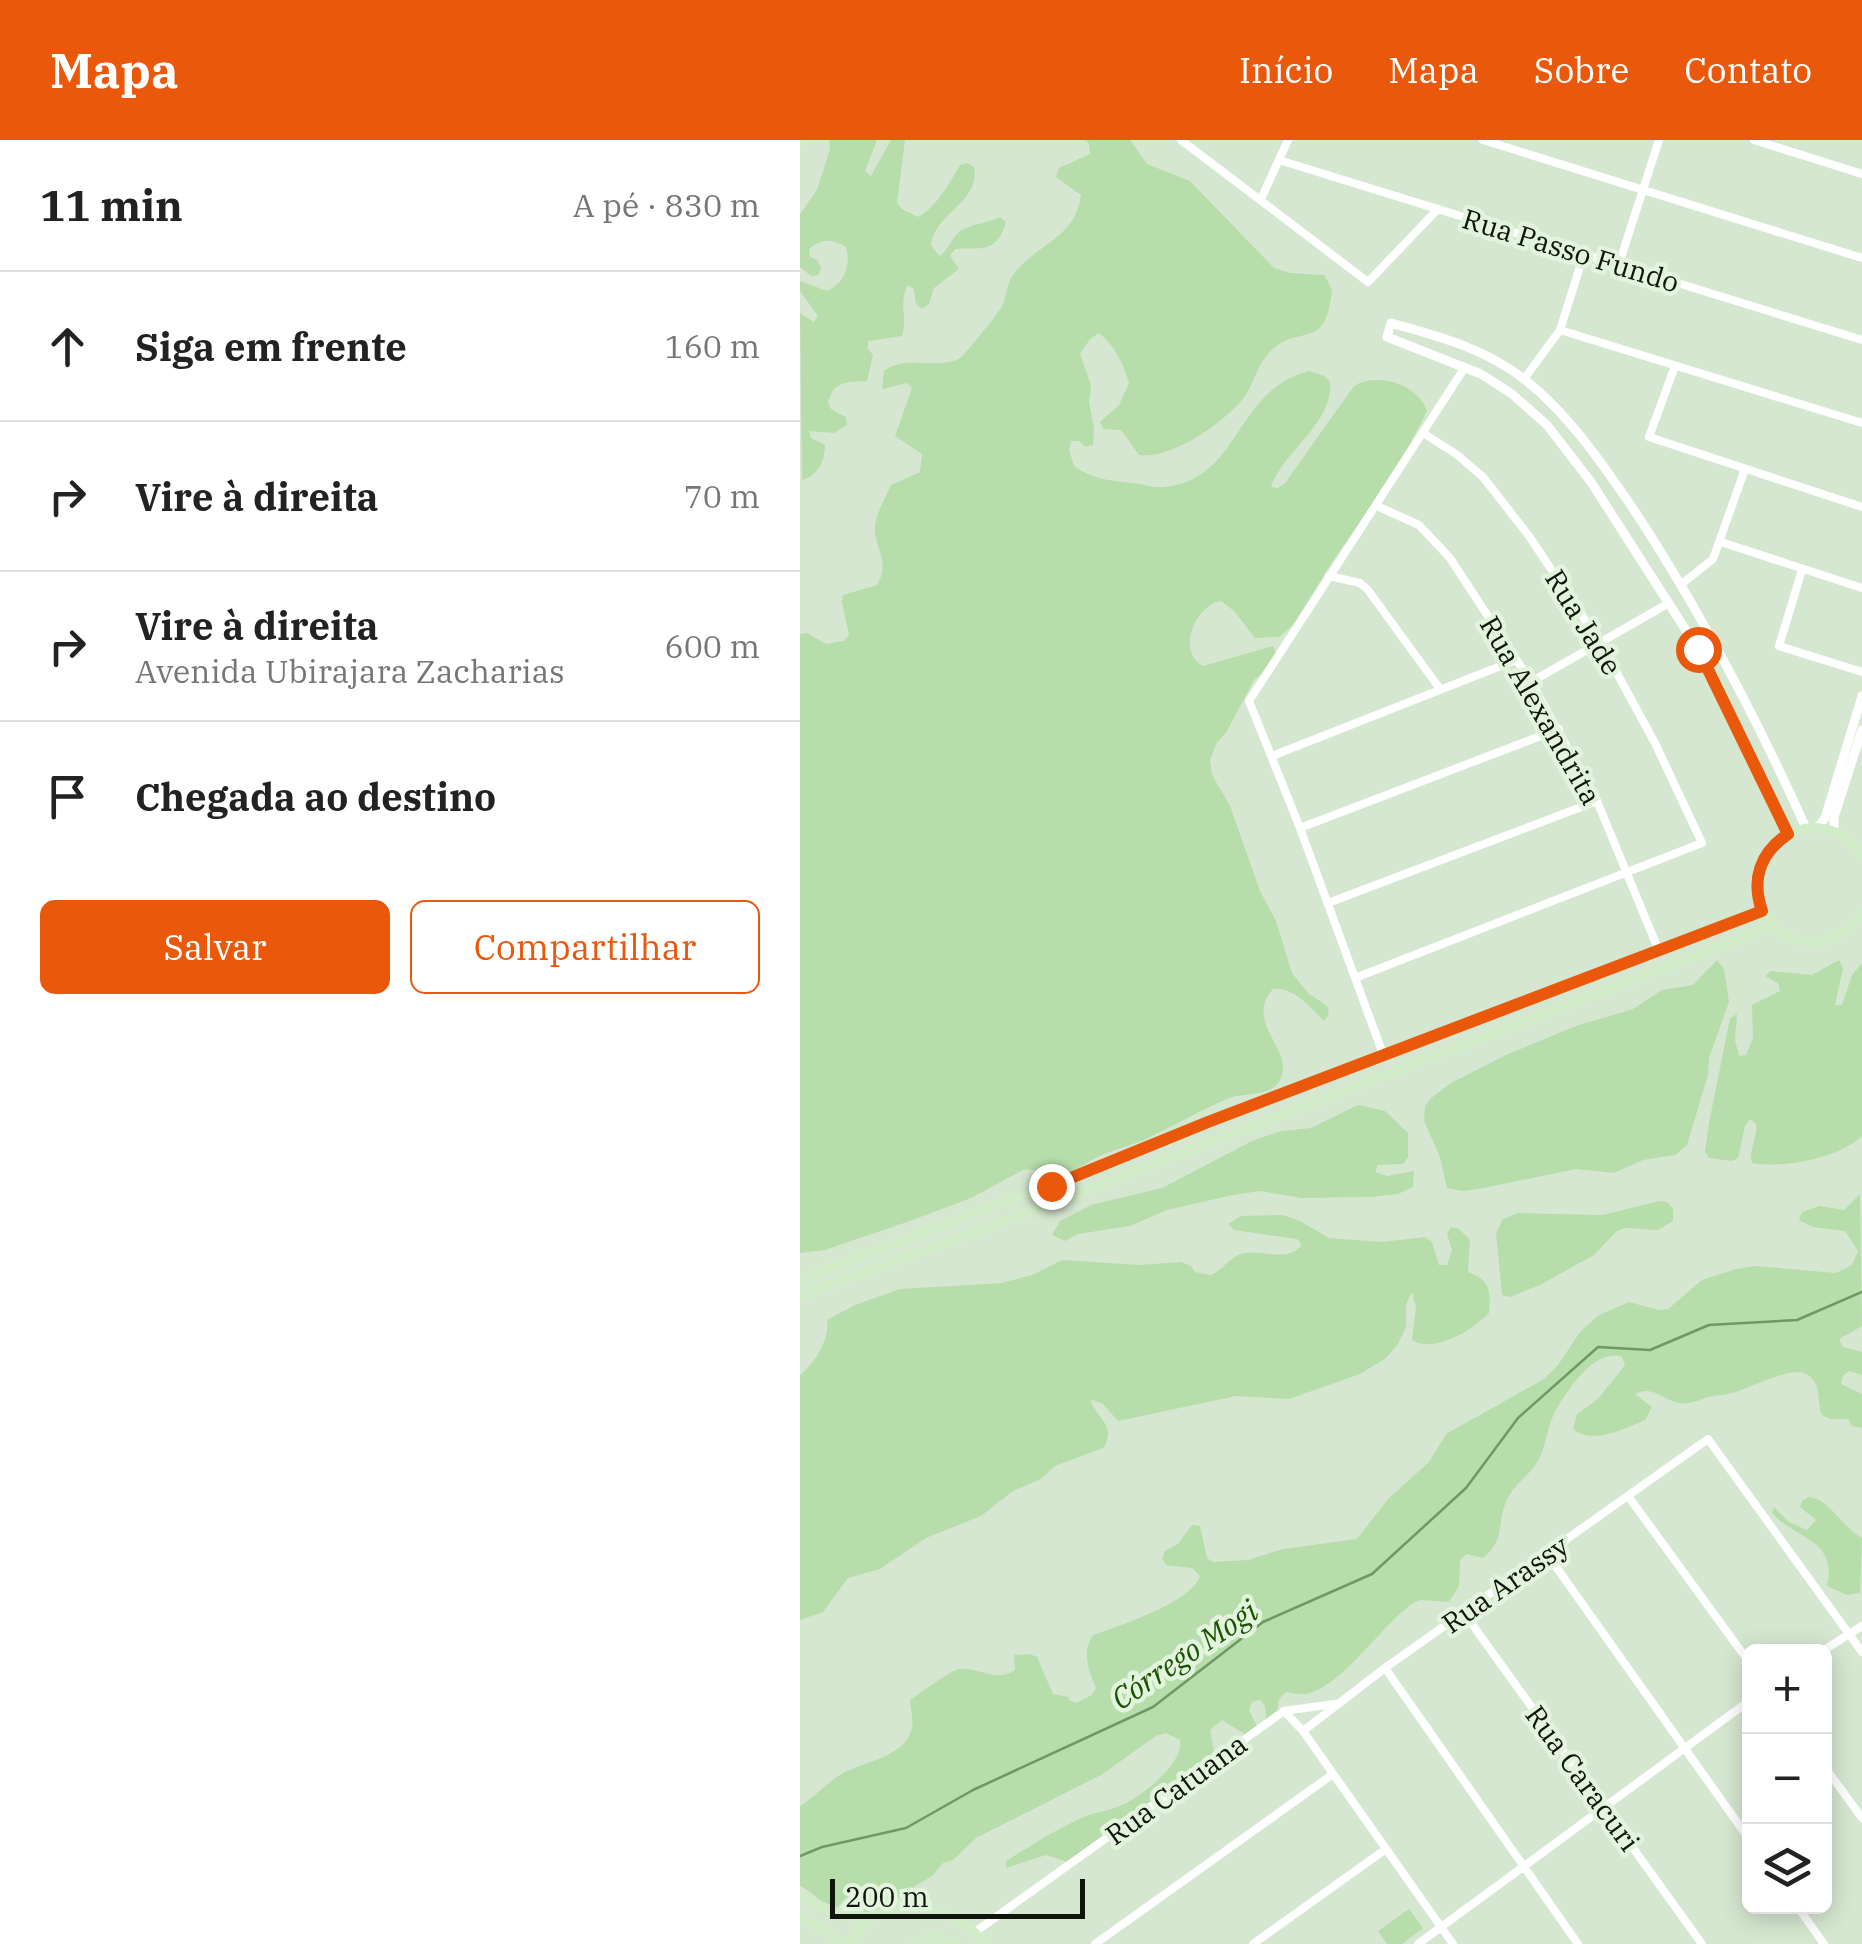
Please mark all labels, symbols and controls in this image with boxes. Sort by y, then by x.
text: Mapa [50,39,179,101]
text: Início [1239,47,1333,93]
text: Mapa [1388,47,1479,93]
text: Sobre [1534,47,1629,93]
text: Contato [1684,47,1812,93]
text: 11 min [40,178,183,233]
text: A pé · 830 m [573,184,760,226]
street label: Rua Passo Fundo [1458,199,1684,301]
icon: ahead [40,319,95,374]
text: Siga em frente [135,322,407,371]
text: 160 m [664,325,760,367]
icon: right [40,469,95,524]
text: Vire à direita [135,472,379,521]
text: 70 m [684,475,760,517]
street label: Rua Jade [1537,562,1631,682]
text: Vire à direita [135,601,379,650]
street label: Rua Alexandrita [1472,609,1610,811]
icon: right [40,619,95,674]
text: 600 m [664,625,760,667]
route start [1676,627,1722,673]
text: Avenida Ubirajara Zacharias [135,650,565,692]
icon: arrive [40,769,95,824]
text: Chegada ao destino [135,772,496,821]
button: Salvar [40,900,390,994]
button: Compartilhar [410,900,760,994]
route end [1029,1164,1075,1210]
street label: Rua Arassy [1434,1527,1576,1641]
water label: Córrego Mogi [1103,1591,1265,1717]
map controls [1742,1644,1832,1914]
button: + [1742,1644,1832,1734]
street label: Rua Caracuri [1518,1698,1648,1858]
street label: Rua Catuana [1098,1725,1254,1853]
button: − [1742,1734,1832,1824]
button: layers [1742,1824,1832,1914]
scale bar [830,1874,1085,1918]
text: 200 m [845,1878,929,1915]

